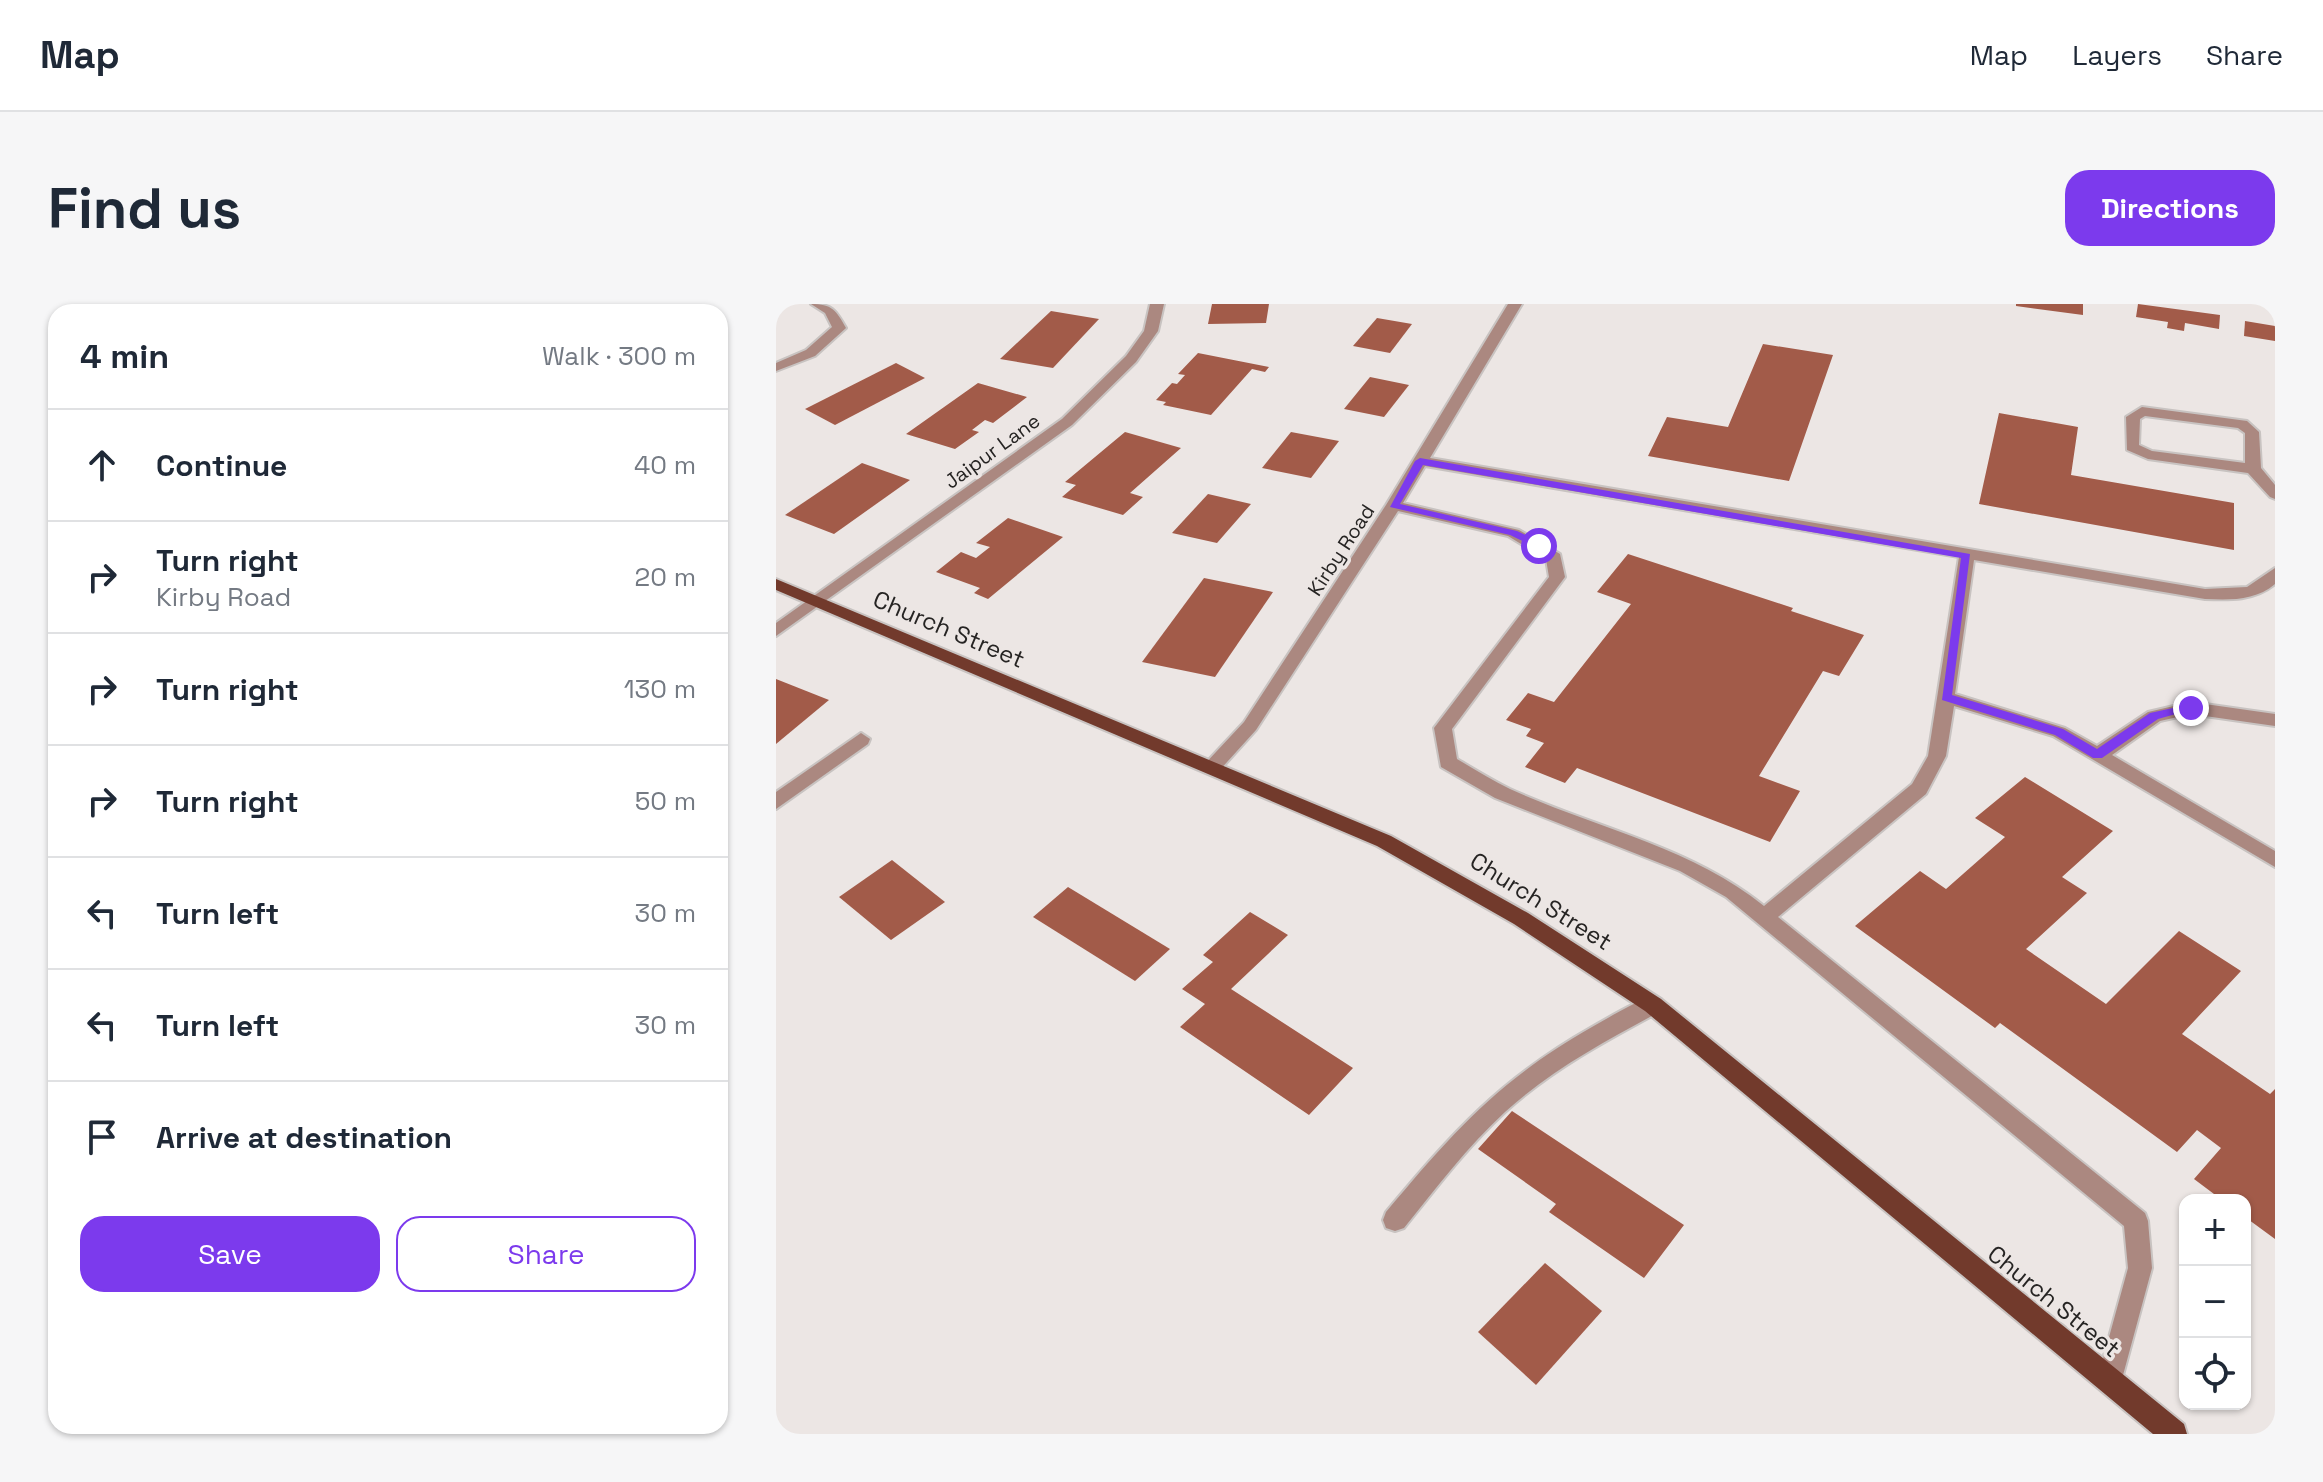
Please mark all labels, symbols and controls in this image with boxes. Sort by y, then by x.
text: Map [40,31,120,79]
text: Map [1970,37,2028,73]
text: Layers [2072,37,2162,73]
text: Share [2206,37,2283,73]
button: Directions [2065,170,2275,246]
text: Find us [48,173,241,244]
text: 4 min [80,335,169,378]
text: Walk · 300 m [542,339,696,373]
street label: Jaipur Lane [939,408,1045,494]
icon: ahead [80,443,124,487]
text: Continue [156,446,287,485]
text: 40 m [634,448,696,482]
street label: Kirby Road [1302,499,1380,601]
route start [1521,528,1557,564]
text: Turn right [156,541,299,580]
icon: right [80,555,124,599]
text: 20 m [635,560,696,594]
text: Kirby Road [156,580,291,614]
street label: Church Street [868,583,1030,675]
icon: right [80,667,124,711]
text: Turn right [156,670,299,709]
text: 130 m [624,672,696,706]
route end [2173,690,2209,726]
icon: right [80,779,124,823]
text: Turn right [156,782,299,821]
text: 50 m [635,784,696,818]
street label: Church Street [1464,845,1618,957]
icon: left [80,891,124,935]
text: Turn left [156,894,279,933]
text: 30 m [635,896,696,930]
icon: left [80,1003,124,1047]
text: Turn left [156,1006,279,1045]
text: 30 m [635,1008,696,1042]
icon: arrive [80,1115,124,1159]
text: Arrive at destination [156,1118,452,1157]
map controls [2179,1194,2251,1410]
button: + [2179,1194,2251,1266]
button: Save [80,1216,380,1292]
button: Share [396,1216,696,1292]
street label: Church Street [1981,1238,2127,1364]
button: − [2179,1266,2251,1338]
button: locate [2179,1338,2251,1410]

